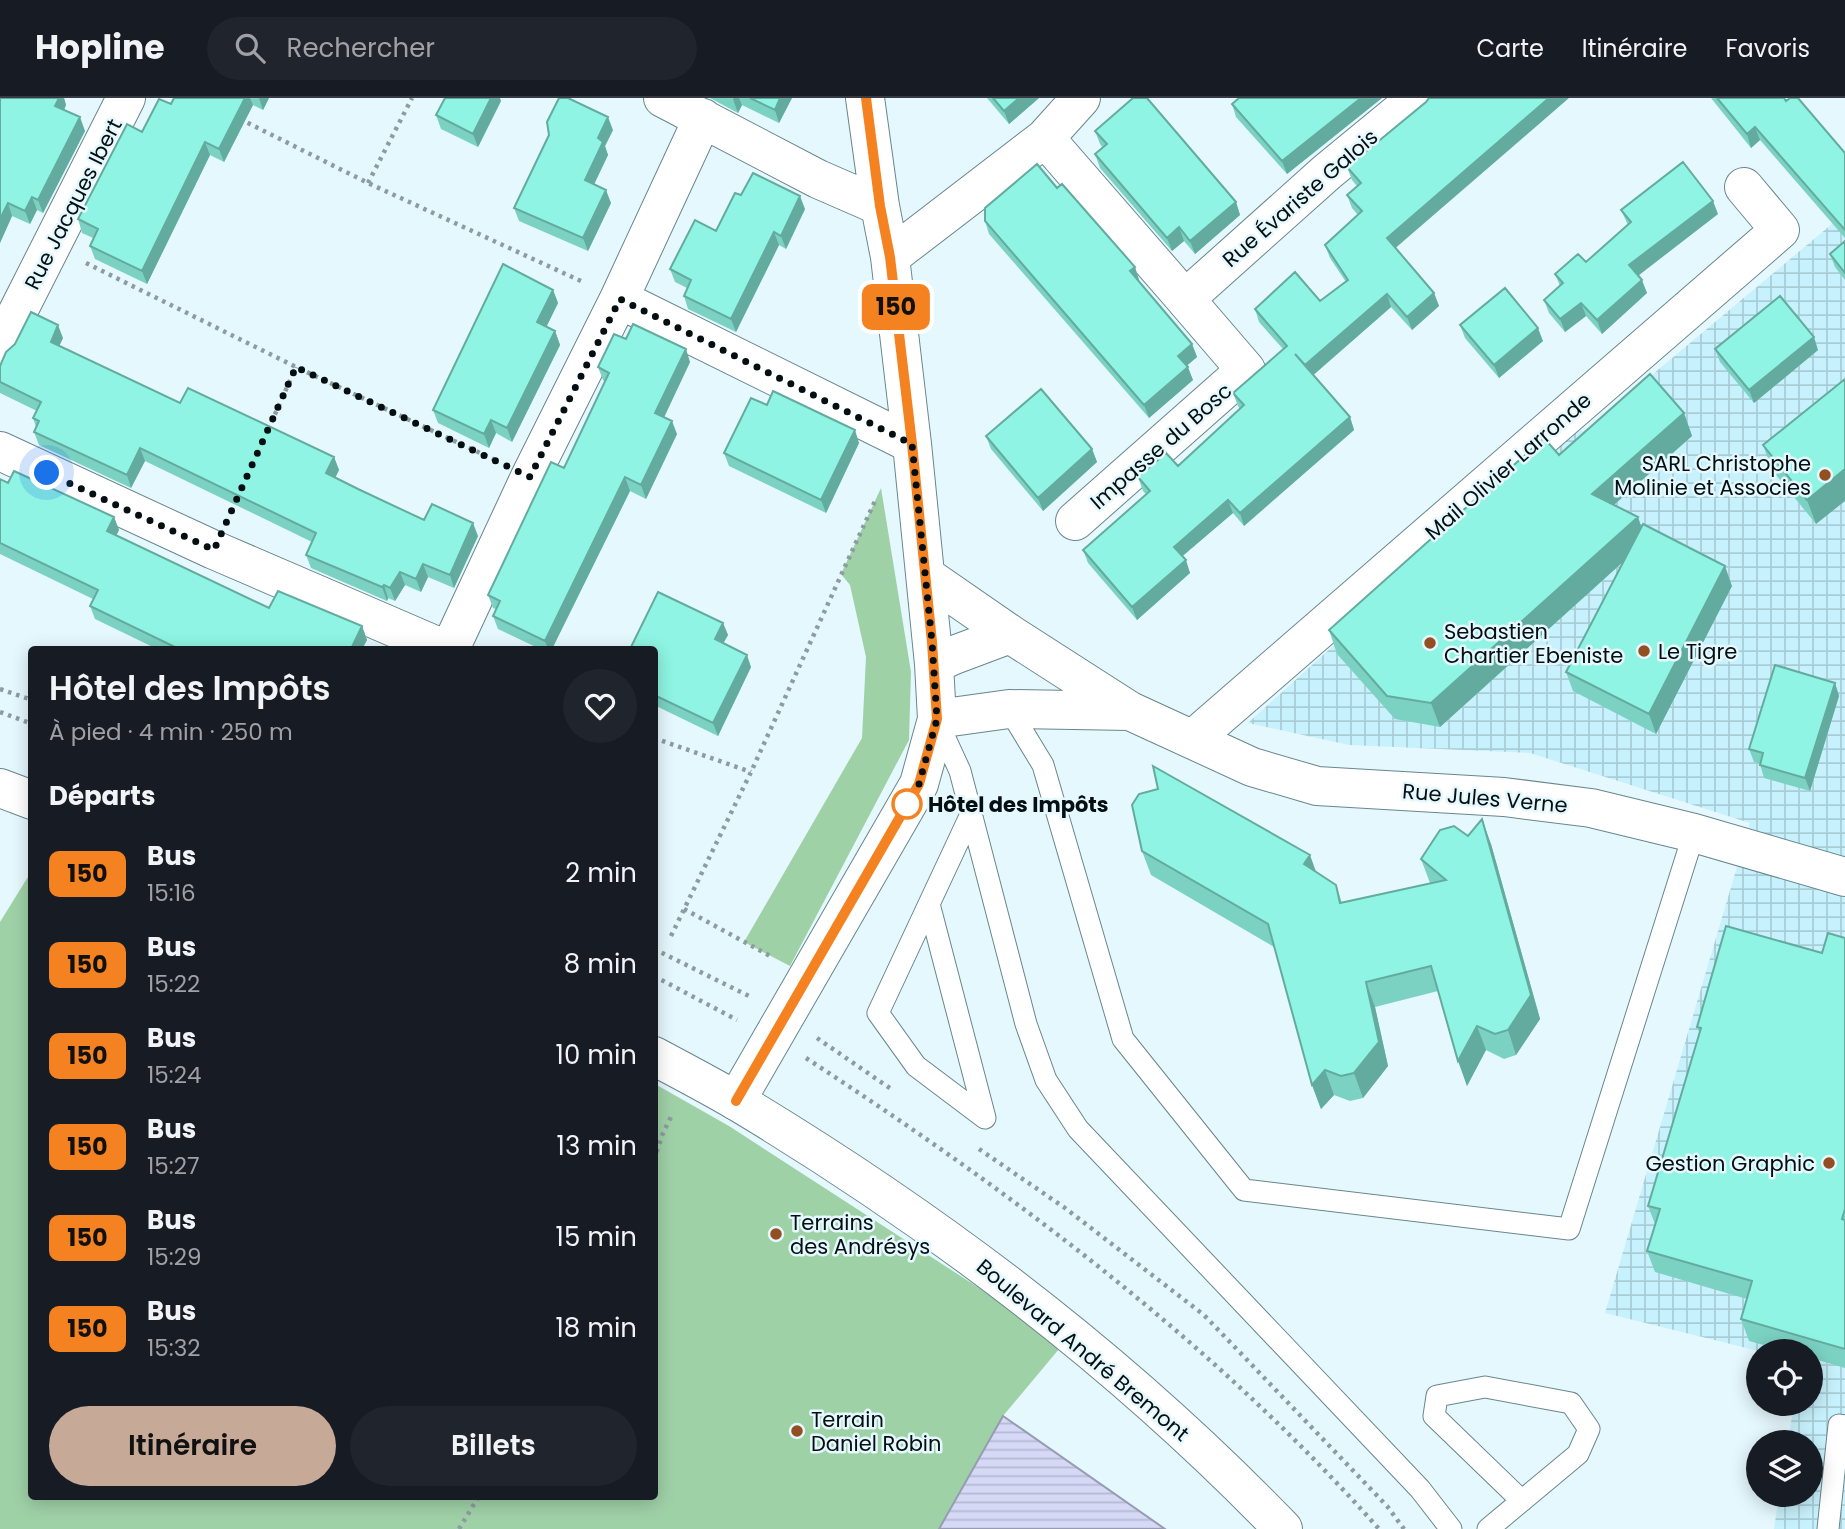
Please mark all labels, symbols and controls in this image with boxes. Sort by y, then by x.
search box [207,17,697,80]
text: Hopline [35,24,165,71]
icon: search [231,29,269,67]
text: Rechercher [287,30,435,66]
text: Carte [1476,32,1544,65]
text: Itinéraire [1582,32,1687,65]
text: Favoris [1725,32,1810,65]
street label: Rue Jacques Ibert [17,114,129,294]
street label: Rue Évariste Galois [1216,122,1384,274]
line badge: 150 [856,284,936,330]
text: 150 [876,290,916,323]
street label: Impasse du Bosc [1084,376,1238,516]
street label: Mail Olivier Larronde [1419,386,1597,546]
place label: SARL Christophe Molinie et Associes [1614,449,1811,502]
your location [29,455,64,490]
marker: SARL Christophe Molinie et Associes [1817,467,1833,483]
place label: Sebastien Chartier Ebeniste [1444,617,1623,670]
marker: Sebastien Chartier Ebeniste [1422,635,1438,651]
place label: Le Tigre [1658,637,1737,666]
marker: Le Tigre [1636,643,1652,659]
text: Hôtel des Impôts [49,665,330,712]
button: heart [563,669,637,743]
text: À pied · 4 min · 250 m [49,716,293,748]
street label: Rue Jules Verne [1401,776,1569,820]
text: Départs [49,778,155,814]
marker: Hôtel des Impôts [892,789,922,819]
place label: Hôtel des Impôts [928,790,1109,819]
text: Bus [147,838,196,874]
text: 2 min [565,855,637,891]
text: 150 [67,857,108,890]
text: 15:16 [147,877,196,909]
text: Bus [147,929,196,965]
text: 8 min [564,946,637,982]
text: 150 [67,948,108,981]
text: 15:22 [147,968,200,1000]
text: Bus [147,1020,196,1056]
text: 10 min [556,1037,637,1073]
text: 150 [67,1039,108,1072]
text: 15:24 [147,1059,201,1091]
text: Bus [147,1111,196,1147]
text: 13 min [557,1128,637,1164]
text: 150 [67,1130,108,1163]
place label: Gestion Graphic [1645,1149,1815,1178]
text: 15:27 [147,1150,200,1182]
marker: Gestion Graphic [1821,1155,1837,1171]
text: Bus [147,1202,196,1238]
place label: Terrains des Andrésys [790,1208,930,1261]
text: 15 min [556,1219,637,1255]
text: 150 [67,1221,108,1254]
marker: Terrains des Andrésys [768,1226,784,1242]
text: 15:29 [147,1241,201,1273]
street label: Boulevard André Bremont [970,1252,1196,1448]
text: Bus [147,1293,196,1329]
text: 18 min [556,1310,637,1346]
text: 150 [67,1312,108,1345]
text: 15:32 [147,1332,200,1364]
map controls [1746,1339,1823,1507]
button: locate [1746,1339,1823,1416]
place label: Terrain Daniel Robin [811,1405,941,1458]
button: Itinéraire [49,1406,336,1486]
button: Billets [350,1406,637,1486]
marker: Terrain Daniel Robin [789,1423,805,1439]
button: layers [1746,1430,1823,1507]

